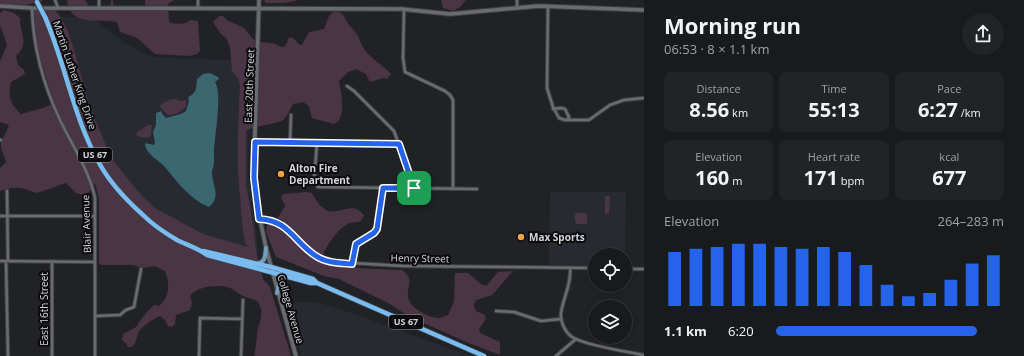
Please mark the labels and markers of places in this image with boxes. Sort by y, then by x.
place label: Alton Fire Department [289,161,351,187]
marker: Alton Fire Department [276,169,286,179]
pin [397,171,431,205]
place label: Max Sports [529,230,585,244]
marker: Max Sports [516,232,526,242]

